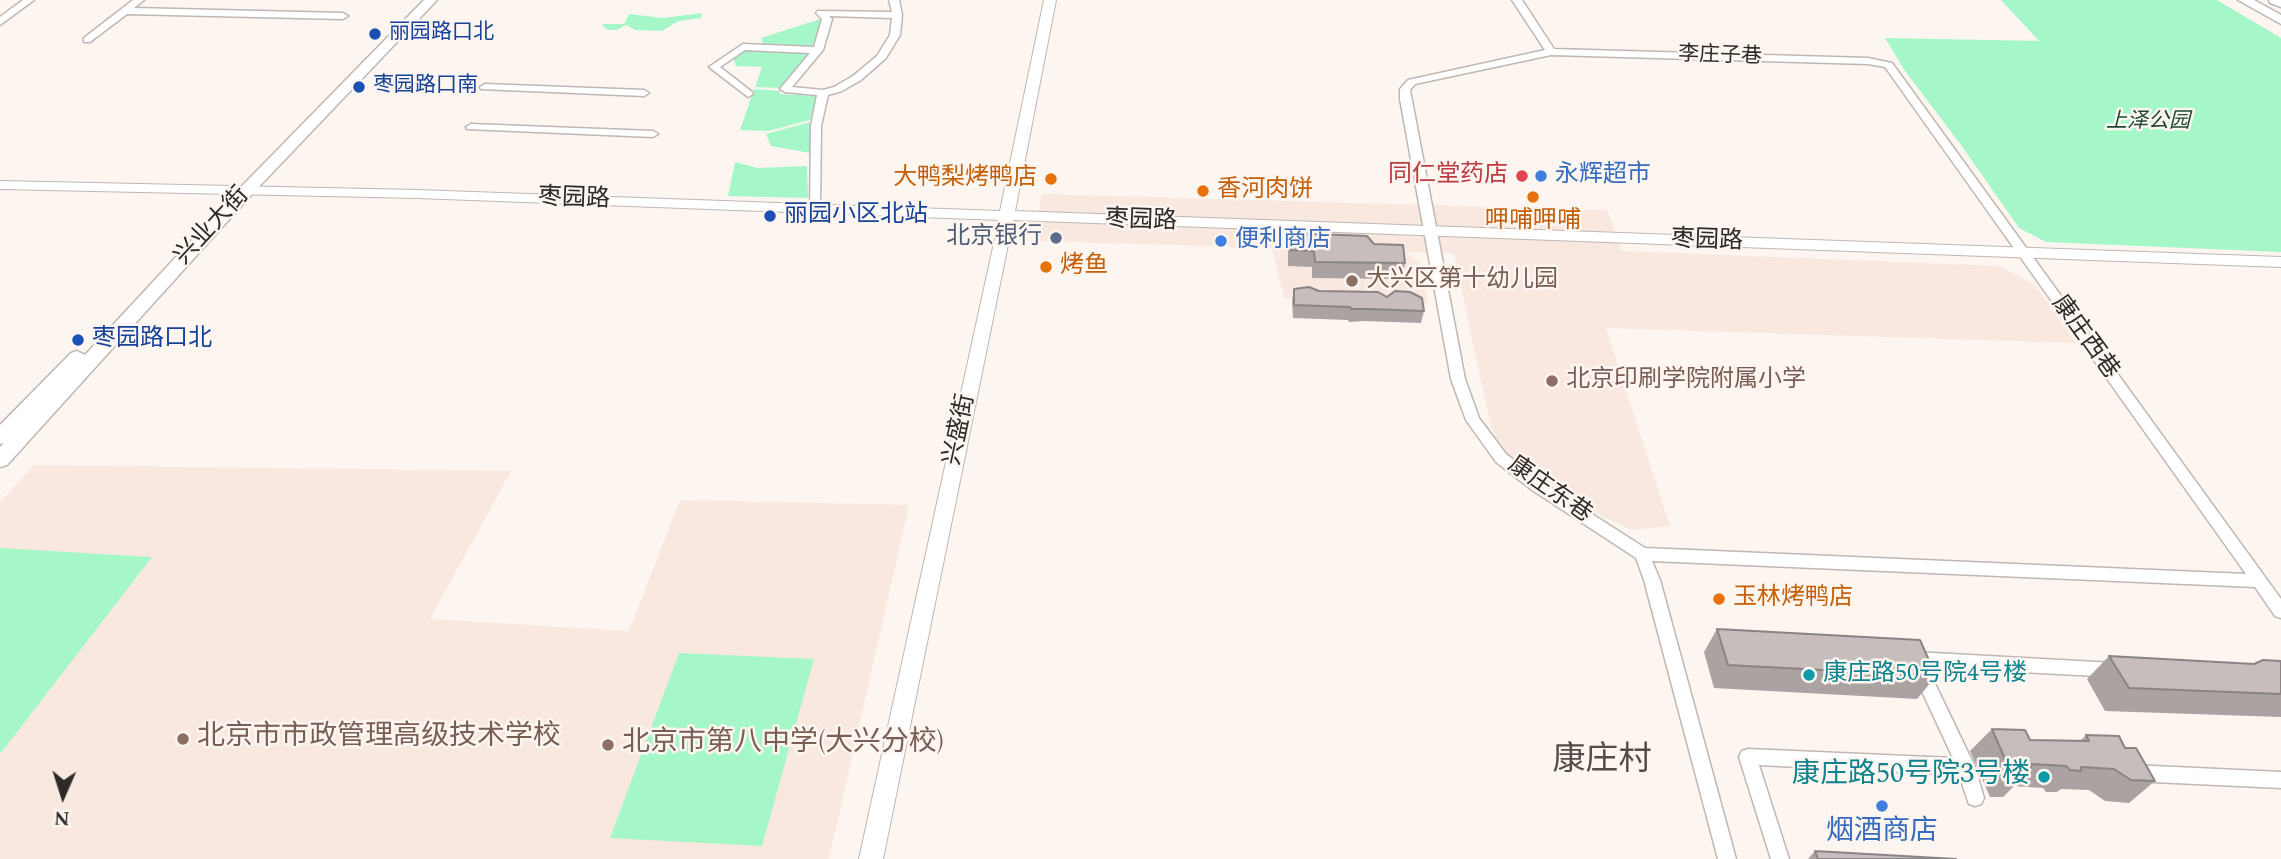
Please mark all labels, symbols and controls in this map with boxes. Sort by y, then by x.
place label: 丽园路口北 [389,21,494,47]
marker: 丽园路口北 [367,26,383,42]
street label: 李庄子巷 [1678,43,1762,71]
place label: 枣园路口南 [373,74,478,100]
marker: 枣园路口南 [351,79,367,95]
park label: 上泽公园 [2106,110,2190,136]
place label: 同仁堂药店 [1388,162,1508,190]
place label: 永辉超市 [1555,162,1651,190]
place label: 大鸭梨烤鸭店 [893,165,1037,193]
marker: 同仁堂药店 [1514,168,1530,184]
marker: 永辉超市 [1533,168,1549,184]
marker: 大鸭梨烤鸭店 [1043,171,1059,187]
place label: 香河肉饼 [1217,177,1313,205]
street label: 兴业大街 [170,182,256,272]
marker: 香河肉饼 [1195,183,1211,199]
street label: 枣园路 [538,184,610,216]
marker: 呷哺呷哺 [1525,189,1541,205]
place label: 丽园小区北站 [784,202,928,230]
street label: 枣园路 [1105,206,1177,238]
marker: 丽园小区北站 [762,208,778,224]
place label: 呷哺呷哺 [1485,208,1581,236]
place label: 北京银行 [946,224,1042,252]
street label: 枣园路 [1671,226,1743,258]
place label: 便利商店 [1235,227,1331,255]
marker: 北京银行 [1048,230,1064,246]
marker: 便利商店 [1213,233,1229,249]
place label: 烤鱼 [1060,253,1108,281]
marker: 烤鱼 [1038,259,1054,275]
place label: 大兴区第十幼儿园 [1366,267,1558,295]
marker: 大兴区第十幼儿园 [1344,273,1360,289]
street label: 康庄西巷 [2044,291,2124,385]
place label: 枣园路口北 [92,326,212,354]
marker: 枣园路口北 [70,332,86,348]
place label: 北京印刷学院附属小学 [1566,367,1806,395]
marker: 北京印刷学院附属小学 [1544,373,1560,389]
street label: 兴盛街 [939,392,983,468]
street label: 康庄东巷 [1501,452,1597,530]
place label: 玉林烤鸭店 [1733,585,1853,613]
marker: 玉林烤鸭店 [1711,591,1727,607]
place label: 康庄路50号院4号楼 [1823,661,2027,689]
marker: 康庄路50号院4号楼 [1801,667,1817,683]
place label: 北京市市政管理高级技术学校 [197,722,561,756]
place label: 北京市第八中学(大兴分校) [622,728,944,762]
marker: 北京市市政管理高级技术学校 [175,731,191,747]
marker: 北京市第八中学(大兴分校) [600,737,616,753]
district label: 康庄村 [1553,743,1651,783]
place label: 康庄路50号院3号楼 [1792,760,2030,794]
north arrow [28,761,98,831]
marker: 康庄路50号院3号楼 [2036,769,2052,785]
marker: 烟酒商店 [1874,798,1890,814]
text: N [53,803,70,832]
place label: 烟酒商店 [1826,817,1938,851]

